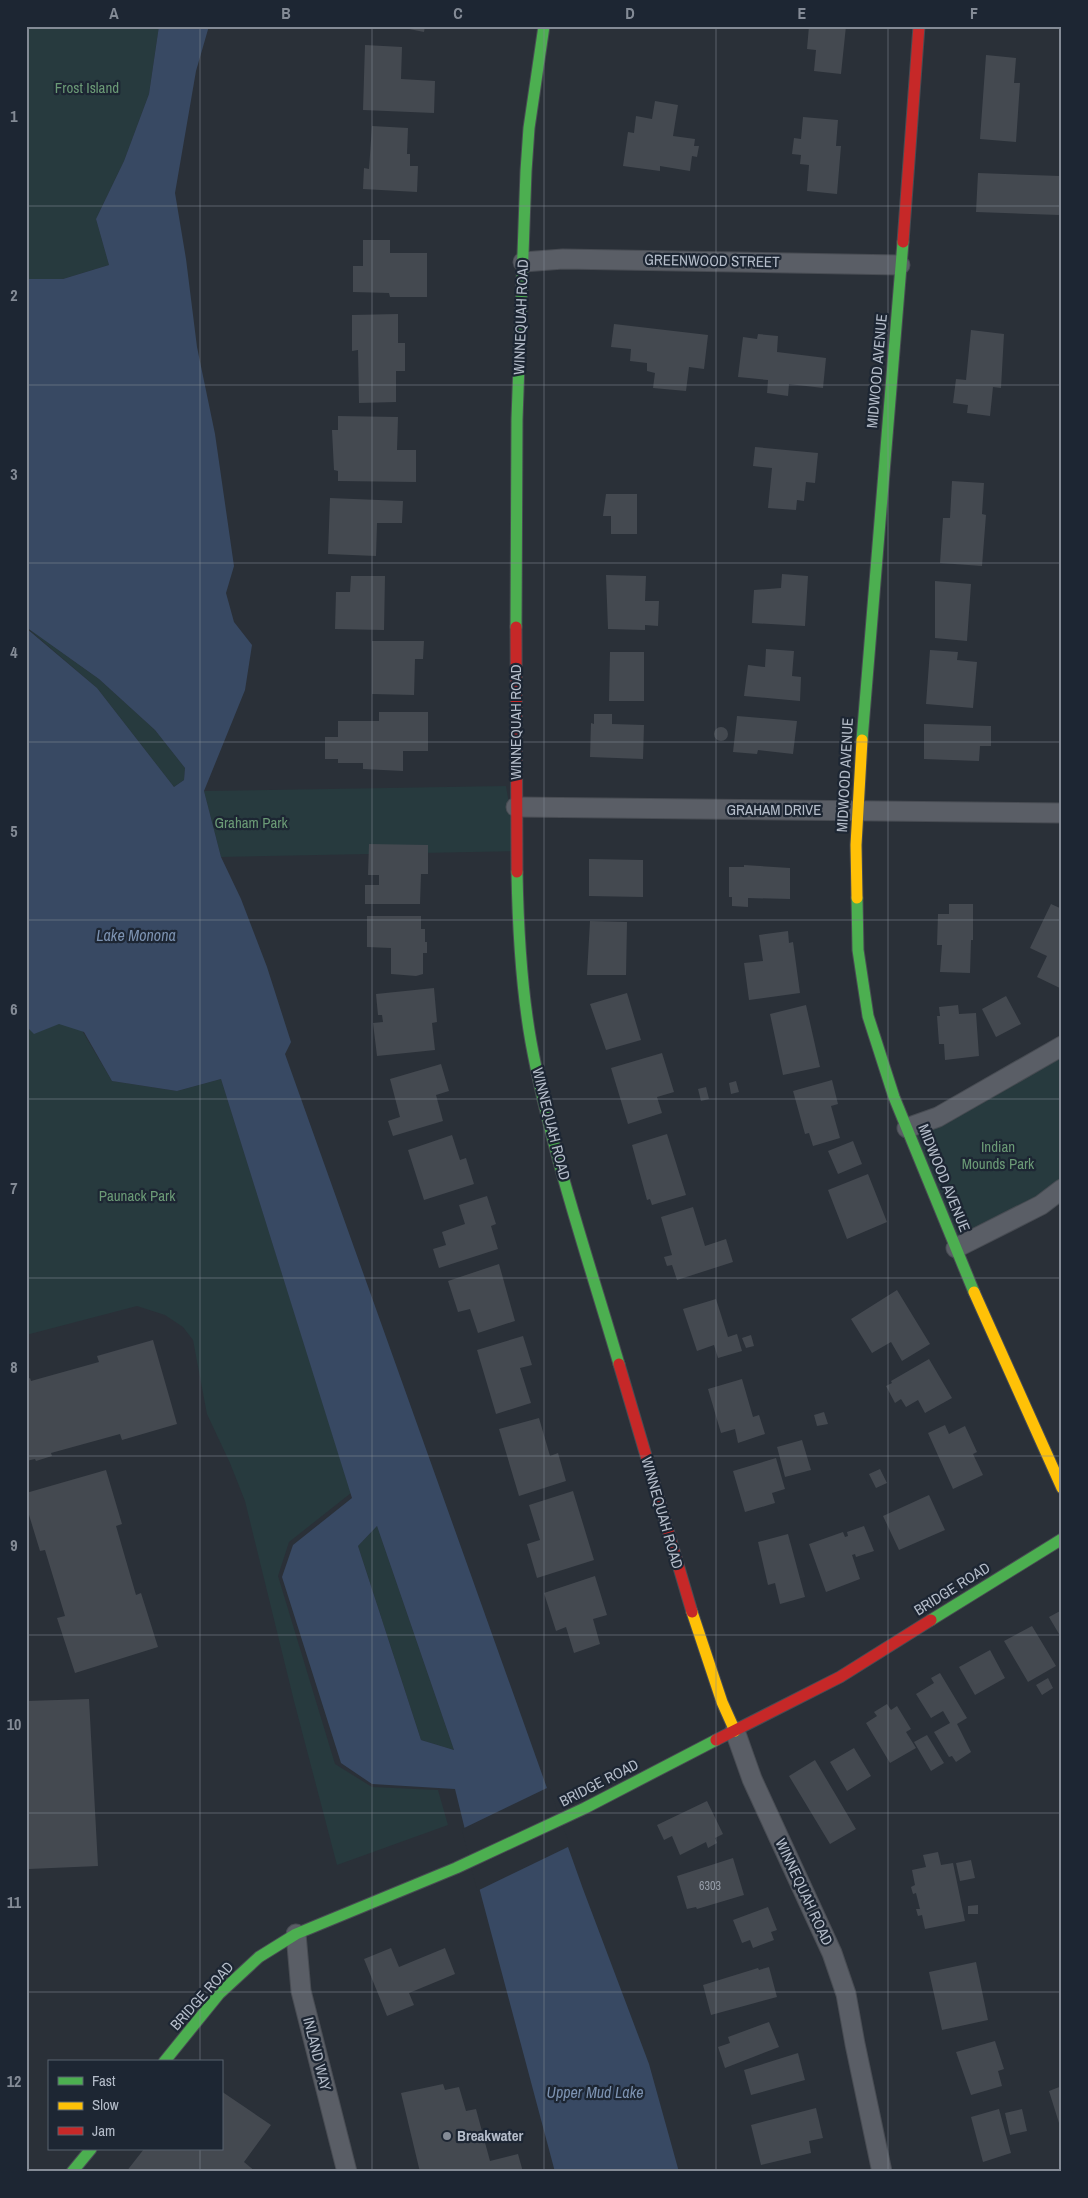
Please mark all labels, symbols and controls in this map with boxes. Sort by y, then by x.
text: A [109,2,119,24]
text: B [281,2,291,24]
text: C [453,2,463,24]
text: D [625,2,635,24]
text: E [798,2,807,24]
text: F [970,2,978,24]
park label: Frost Island [55,77,119,98]
text: 1 [10,105,18,127]
street label: GREENWOOD STREET [644,249,780,272]
street label: WINNEQUAH ROAD [508,259,533,375]
text: 2 [10,284,18,306]
street label: MIDWOOD AVENUE [861,313,892,429]
text: 3 [10,463,18,485]
text: 4 [10,641,18,663]
street label: WINNEQUAH ROAD [505,664,526,780]
street label: MIDWOOD AVENUE [831,717,858,833]
street label: GRAHAM DRIVE [727,799,822,820]
park label: Graham Park [214,812,288,833]
text: 5 [10,820,18,842]
water label: Lake Monona [96,924,176,946]
text: 6 [10,998,18,1020]
street label: WINNEQUAH ROAD [527,1065,576,1183]
street label: MIDWOOD AVENUE [913,1121,976,1235]
park label: Indian Mounds Park [962,1136,1035,1174]
text: 7 [10,1177,18,1199]
park label: Paunack Park [99,1185,176,1206]
text: 8 [10,1356,18,1378]
street label: WINNEQUAH ROAD [636,1454,689,1571]
text: 9 [10,1534,18,1556]
street label: BRIDGE ROAD [910,1557,994,1620]
text: 10 [7,1713,21,1735]
street label: BRIDGE ROAD [556,1754,642,1811]
street label: WINNEQUAH ROAD [771,1835,838,1949]
house number: 6303 [699,1878,721,1894]
text: 11 [7,1891,22,1913]
street label: BRIDGE ROAD [165,1957,238,2035]
street label: INLAND WAY [298,2015,337,2094]
legend [48,2060,222,2150]
text: 12 [7,2070,21,2092]
text: Fast [92,2070,116,2091]
water label: Upper Mud Lake [547,2081,644,2103]
text: Slow [92,2094,119,2115]
text: Jam [92,2120,115,2141]
place label: Breakwater [457,2125,524,2146]
marker: Breakwater [441,2130,453,2142]

